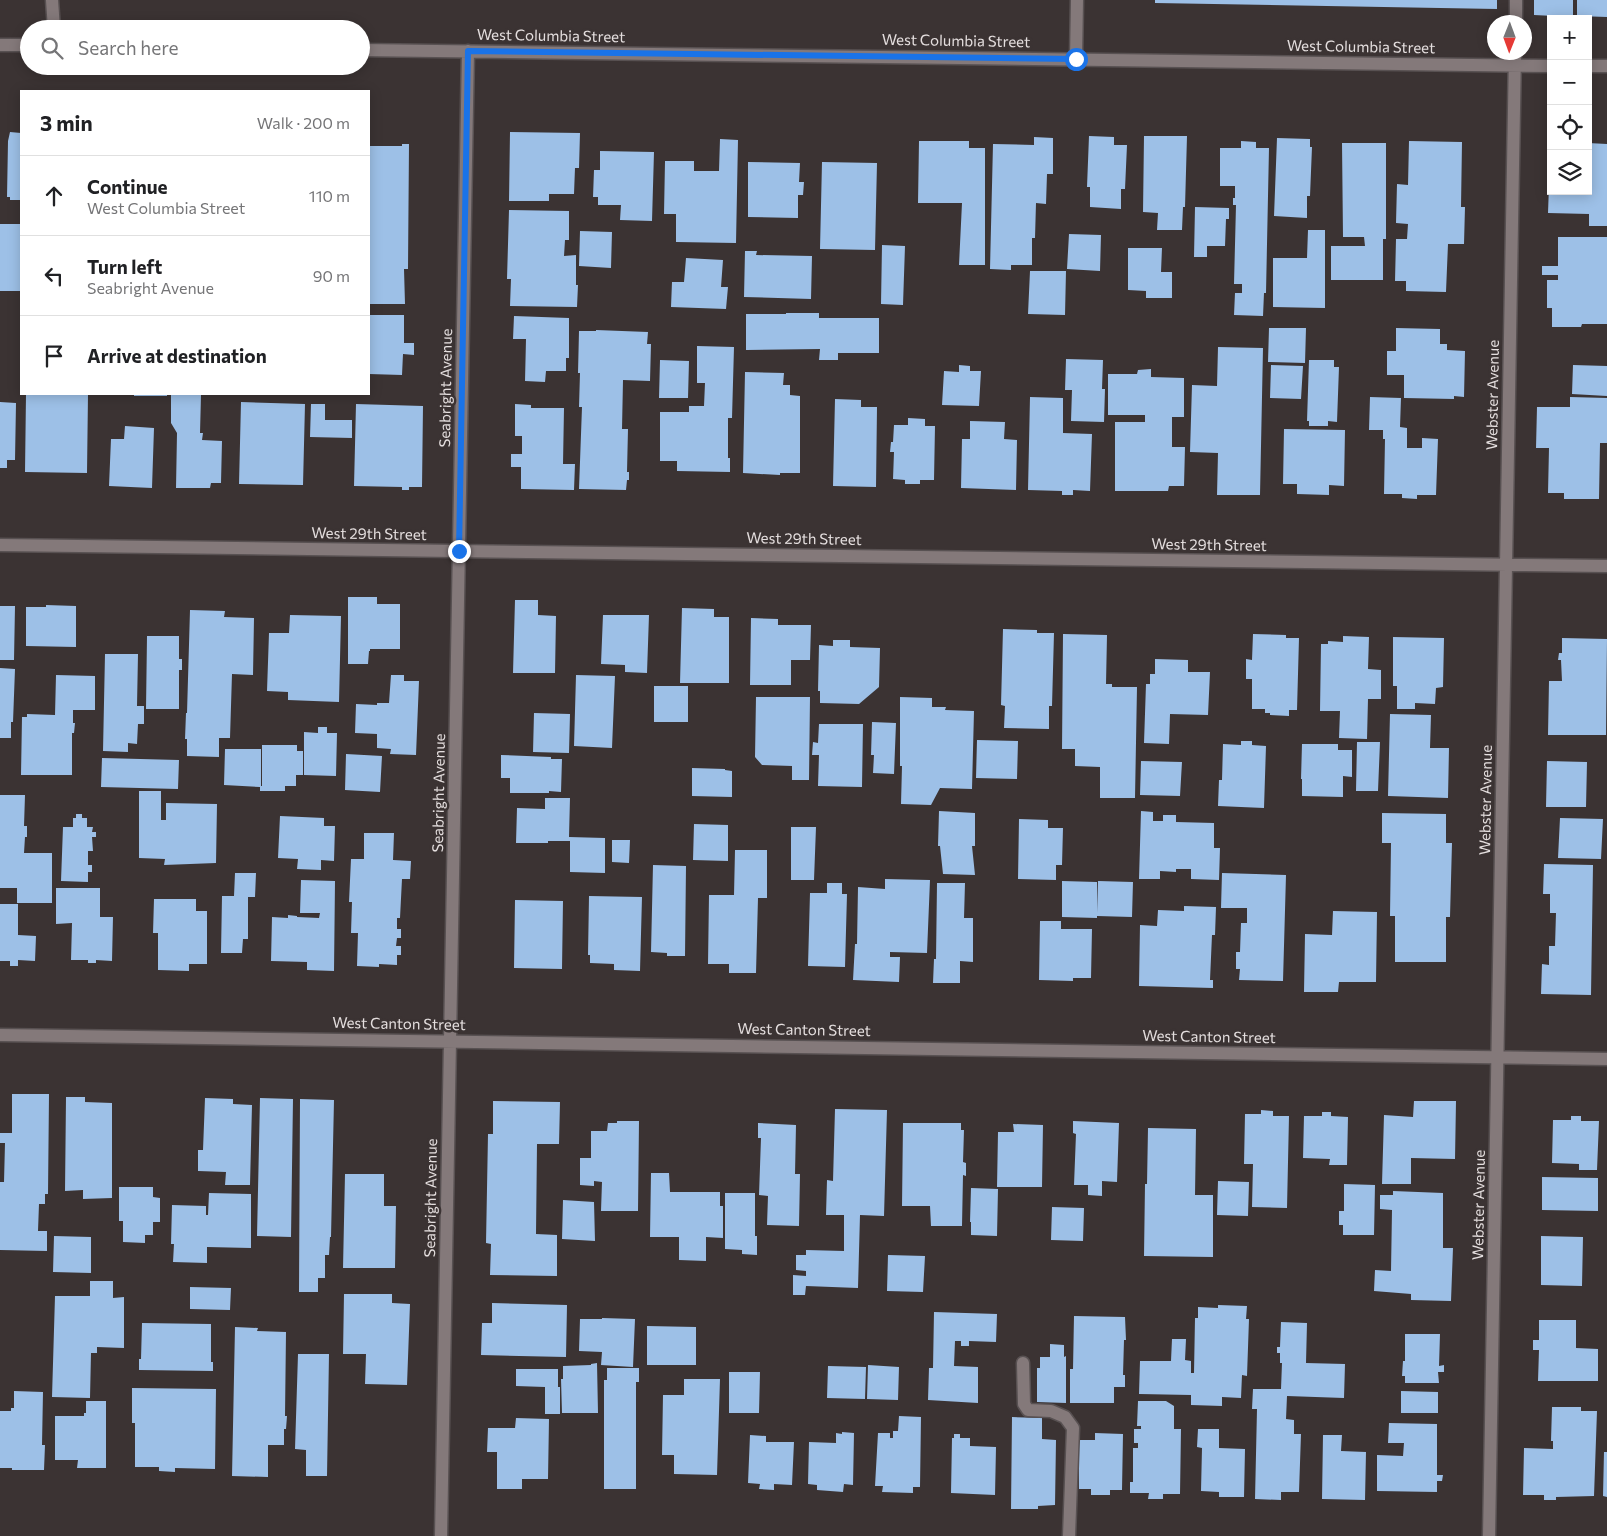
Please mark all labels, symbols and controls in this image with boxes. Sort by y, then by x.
north arrow [1487,15,1532,60]
map controls [1547,15,1592,195]
button: + [1547,15,1592,60]
search box [20,20,370,75]
street label: West Columbia Street [477,25,625,45]
street label: West Columbia Street [882,30,1030,50]
icon: search [38,34,66,62]
text: Search here [78,36,178,59]
street label: West Columbia Street [1287,36,1435,56]
route start [1065,48,1088,71]
button: − [1547,60,1592,105]
button: locate [1547,105,1592,150]
text: 3 min [40,110,93,135]
text: Walk · 200 m [257,113,350,132]
button: layers [1547,150,1592,195]
text: Continue [87,175,167,198]
icon: ahead [40,182,68,210]
text: 110 m [309,186,350,205]
text: West Columbia Street [87,198,245,217]
text: Turn left [87,255,162,278]
icon: left [40,262,68,290]
text: 90 m [313,266,350,285]
text: Seabright Avenue [87,278,214,297]
street label: Seabright Avenue [435,328,455,448]
street label: Webster Avenue [1482,340,1502,450]
icon: arrive [40,342,68,370]
text: Arrive at destination [87,344,267,367]
street label: West 29th Street [311,523,427,543]
street label: West 29th Street [746,528,862,548]
street label: West 29th Street [1151,534,1267,554]
route end [448,540,471,563]
street label: Seabright Avenue [428,733,448,853]
street label: Webster Avenue [1475,745,1495,855]
street label: West Canton Street [332,1013,466,1033]
street label: West Canton Street [737,1019,871,1039]
street label: West Canton Street [1142,1026,1276,1046]
street label: Seabright Avenue [420,1138,440,1258]
street label: Webster Avenue [1468,1150,1488,1260]

